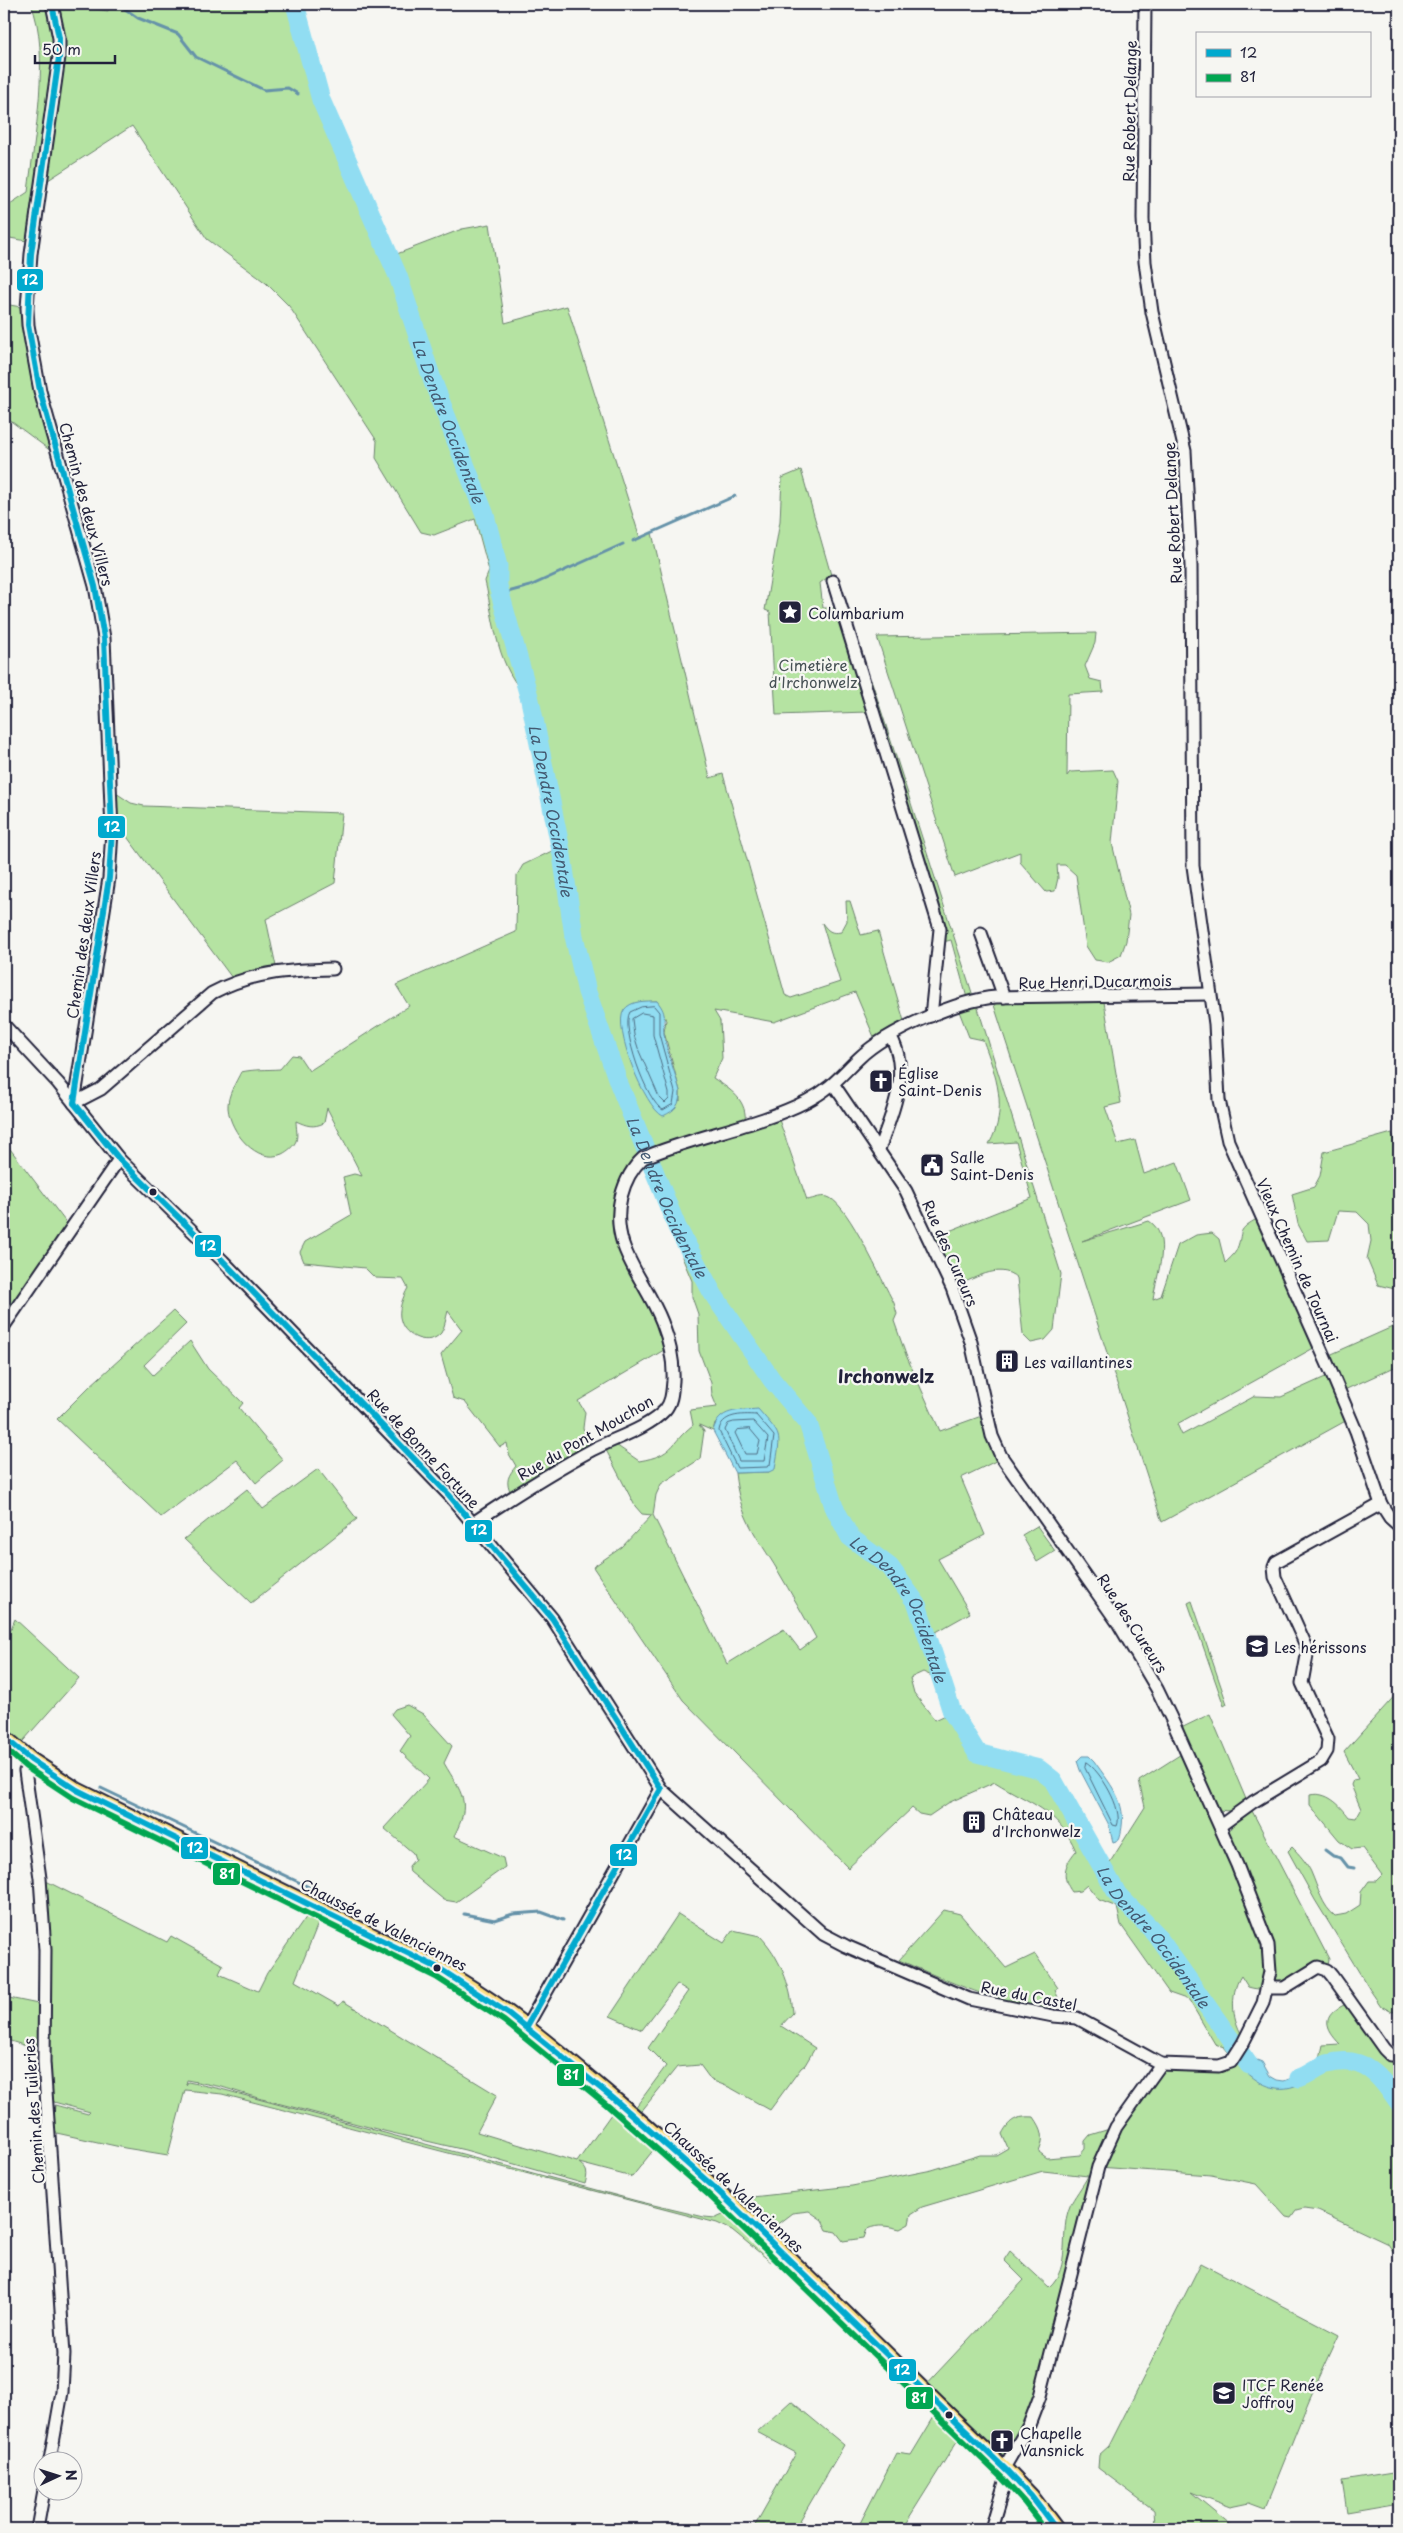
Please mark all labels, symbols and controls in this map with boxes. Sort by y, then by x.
scale bar [35,32,115,64]
legend [1196,32,1370,98]
text: 50 m [42,37,81,60]
street label: Rue Robert Delange [1116,40,1142,182]
text: 12 [1240,40,1257,63]
text: 81 [1240,64,1256,87]
line badge: 12 [16,268,44,292]
text: 12 [22,269,38,290]
water label: La Dendre Occidentale [407,335,492,508]
street label: Chemin des deux Villers [54,419,120,589]
street label: Rue Robert Delange [1157,442,1187,584]
place icon: Columbarium [777,599,803,625]
place label: Columbarium [808,601,904,624]
park label: Cimetière d'Irchonwelz [769,653,857,693]
water label: La Dendre Occidentale [523,723,580,899]
line badge: 12 [97,815,126,839]
text: 12 [104,816,120,837]
street label: Chemin des deux Villers [60,850,106,1020]
street label: Rue Henri Ducarmois [1018,968,1172,994]
place label: Église Saint-Denis [898,1061,982,1101]
church icon: Église Saint-Denis [868,1068,894,1094]
water label: La Dendre Occidentale [621,1112,715,1283]
place label: Salle Saint-Denis [950,1145,1034,1185]
public building icon: Salle Saint-Denis [919,1152,945,1178]
street label: Vieux Chemin de Tournai [1251,1174,1345,1346]
unlabelled marker [148,1187,158,1197]
street label: Rue des Cureurs [917,1196,985,1310]
line badge: 12 [194,1234,222,1258]
text: 12 [200,1235,216,1256]
building icon: Les vaillantines [994,1348,1020,1374]
place label: Les vaillantines [1024,1350,1132,1373]
district label: Irchonwelz [838,1362,934,1389]
street label: Rue de Bonne Fortune [362,1383,486,1513]
street label: Rue du Pont Mouchon [513,1389,657,1485]
line badge: 12 [464,1519,493,1543]
text: 12 [471,1519,487,1540]
water label: La Dendre Occidentale [845,1529,954,1687]
street label: Rue des Cureurs [1092,1569,1174,1677]
school or university icon: Les hérissons [1244,1633,1270,1659]
place label: Les hérissons [1274,1635,1367,1658]
place label: Château d'Irchonwelz [992,1802,1081,1842]
building icon: Château d'Irchonwelz [961,1809,987,1835]
line badge: 12 [180,1836,209,1860]
text: 12 [187,1837,203,1858]
line badge: 12 [609,1843,638,1867]
text: 12 [616,1844,632,1865]
water label: La Dendre Occidentale [1092,1861,1217,2014]
line badge: 81 [212,1862,241,1886]
text: 81 [219,1863,235,1884]
street label: Chaussée de Valenciennes [297,1872,471,1976]
unlabelled marker [432,1963,442,1973]
street label: Rue du Castel [979,1974,1079,2016]
street label: Chemin des Tuileries [16,2037,50,2185]
line badge: 81 [556,2063,585,2087]
text: 81 [563,2064,579,2085]
street label: Chaussée de Valenciennes [659,2115,809,2257]
line badge: 12 [888,2358,917,2382]
text: 12 [894,2359,910,2380]
place label: ITCF Renée Joffroy [1242,2373,1324,2413]
school or university icon: ITCF Renée Joffroy [1211,2380,1237,2406]
line badge: 81 [905,2386,934,2410]
text: 81 [911,2387,927,2408]
unlabelled marker [944,2410,954,2420]
place label: Chapelle Vansnick [1020,2421,1084,2461]
church icon: Chapelle Vansnick [989,2428,1015,2454]
north arrow [32,2450,82,2500]
text: N [61,2469,82,2481]

